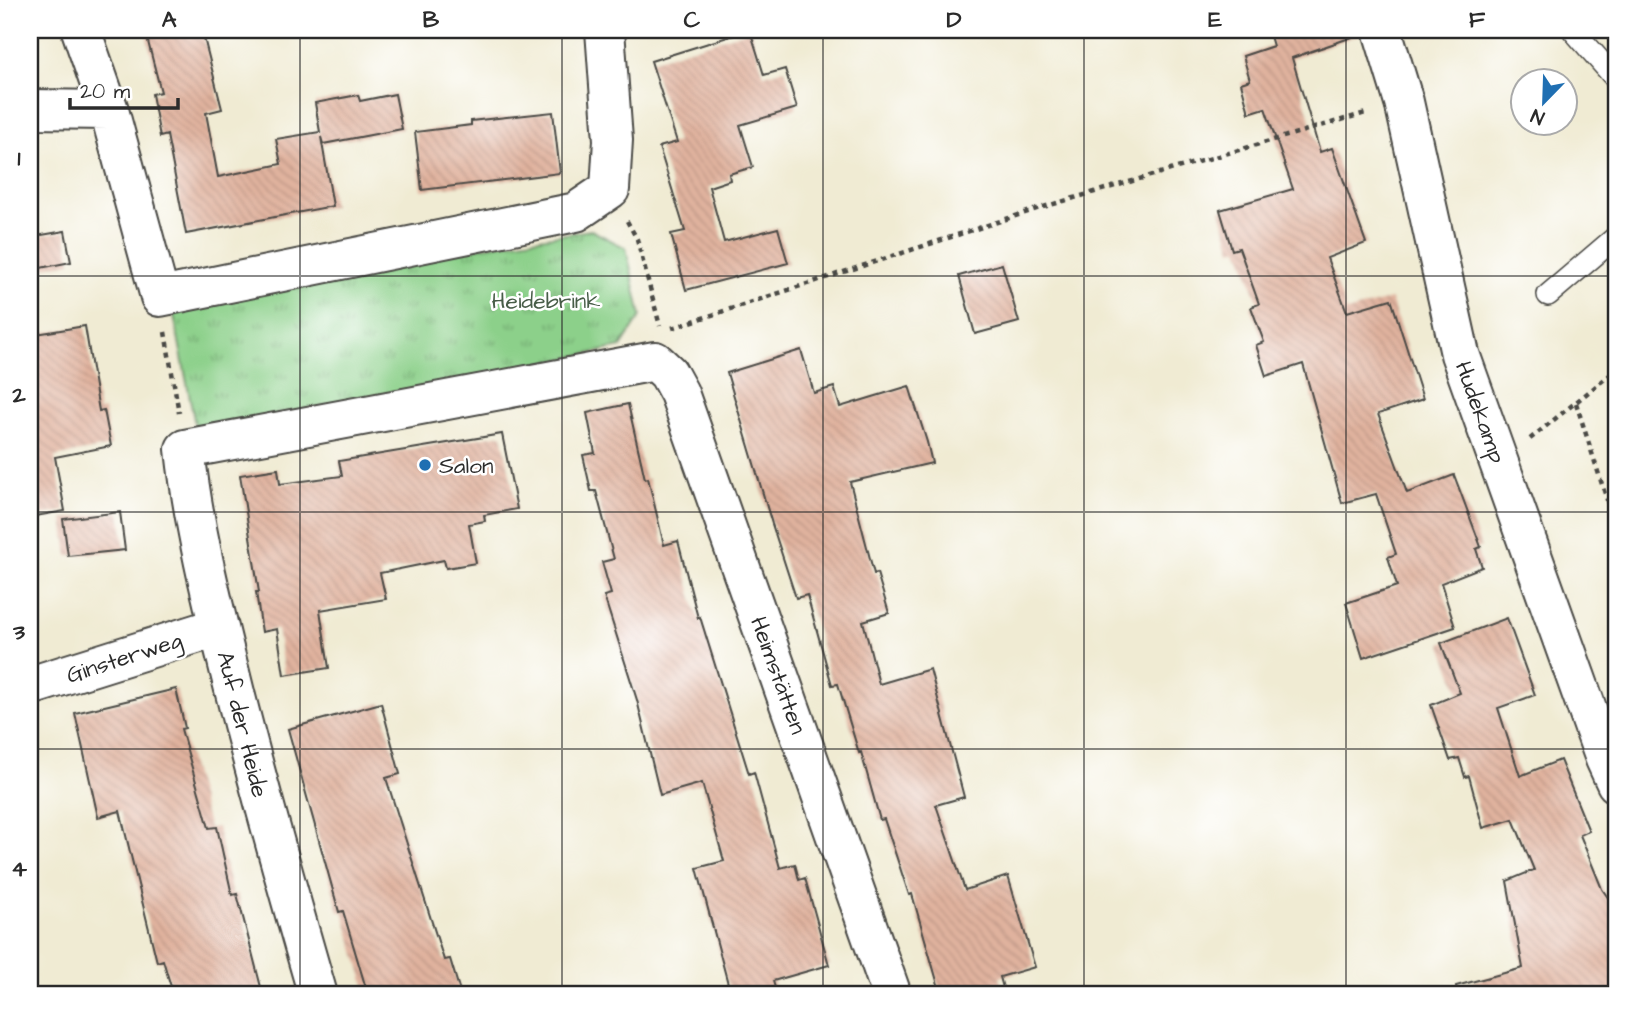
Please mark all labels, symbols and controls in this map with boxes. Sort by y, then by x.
text: A [162,4,177,36]
text: B [423,4,440,36]
text: C [684,4,701,36]
text: D [947,4,962,36]
text: E [1208,4,1222,36]
text: F [1469,4,1486,36]
scale bar [70,66,178,110]
north arrow [1510,66,1580,136]
text: 20 m [80,77,131,106]
text: N [1527,101,1549,131]
text: 1 [18,142,21,174]
park label: Heidebrink [492,285,600,317]
street label: Hudekamp [1447,357,1513,468]
text: 2 [11,379,26,411]
place label: Salon [439,450,494,482]
marker: Salon [417,457,433,473]
street label: Heimstätten [742,612,814,739]
text: 3 [12,616,25,648]
street label: Ginsterweg [62,624,187,693]
street label: Auf der Heide [208,648,276,801]
text: 4 [11,853,27,885]

